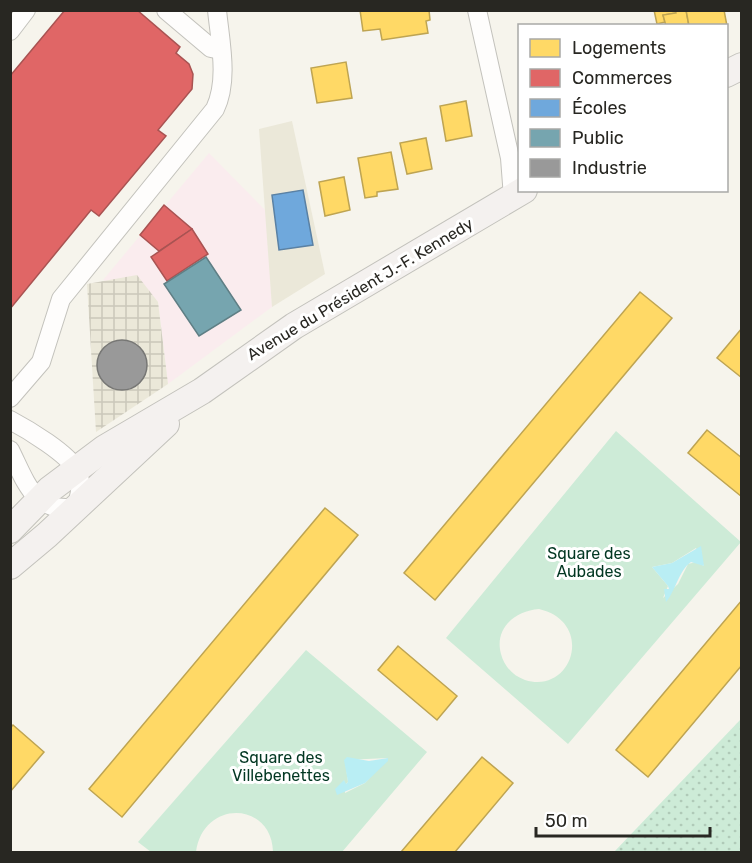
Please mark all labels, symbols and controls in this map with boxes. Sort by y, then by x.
legend [518,24,728,192]
text: Logements [572,37,666,59]
text: Commerces [572,67,672,89]
text: Écoles [572,97,627,119]
text: Public [572,127,624,149]
text: Industrie [572,157,647,179]
street label: Avenue du Président J.-F. Kennedy [244,214,477,364]
park label: Square des Aubades [547,544,631,581]
park label: Square des Villebenettes [232,748,330,785]
scale bar [536,800,710,838]
text: 50 m [545,810,588,832]

